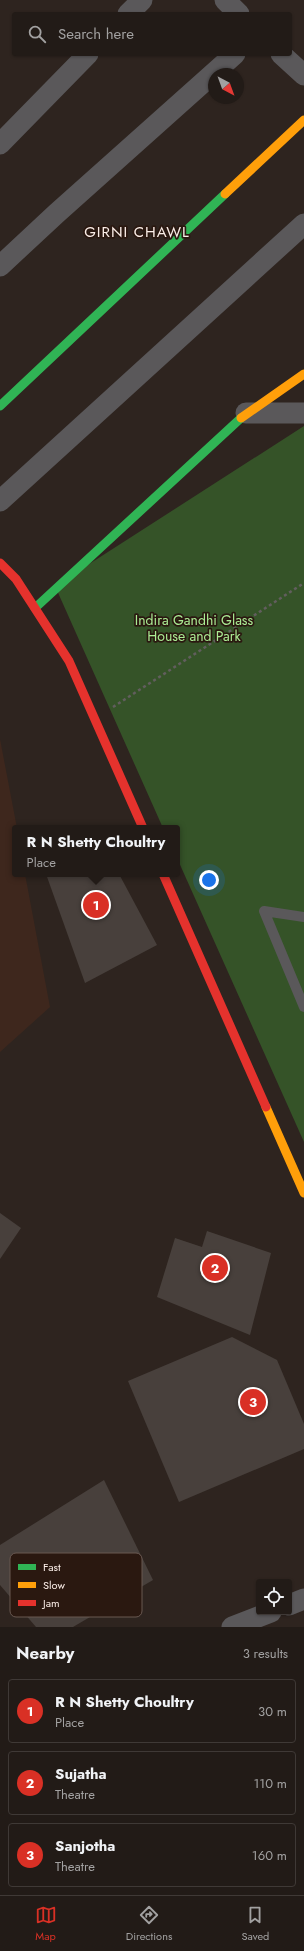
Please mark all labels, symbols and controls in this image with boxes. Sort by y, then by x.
search box [12,12,292,56]
icon: search [26,23,48,45]
text: Search here [58,23,134,45]
north arrow [208,68,244,104]
district label: GIRNI CHAWL [84,221,190,243]
park label: Indira Gandhi Glass House and Park [135,610,254,646]
popup [12,825,180,877]
text: R N Shetty Choultry [27,831,165,853]
text: Place [27,853,56,872]
your location [199,870,219,890]
pin: 1 [83,890,109,920]
pin: 2 [202,1253,228,1283]
pin: 3 [240,1387,266,1417]
legend [10,1553,142,1617]
text: Fast [43,1559,61,1575]
text: Slow [43,1577,65,1593]
map controls [256,1579,292,1615]
button: locate [256,1579,292,1615]
text: Jam [41,1595,60,1611]
text: Nearby [16,1641,74,1665]
text: 3 results [243,1644,288,1663]
text: R N Shetty Choultry [55,1691,194,1713]
text: 1 [27,1702,33,1721]
text: 30 m [258,1702,287,1721]
text: Place [55,1713,84,1732]
text: Sujatha [55,1763,107,1785]
text: 2 [26,1774,34,1793]
text: 110 m [253,1774,287,1793]
text: Theatre [55,1785,95,1804]
text: Sanjotha [55,1835,115,1857]
text: 3 [26,1846,34,1865]
text: 160 m [252,1846,287,1865]
text: Theatre [55,1857,95,1876]
tab: Map [35,1904,57,1944]
tab: Directions [126,1904,172,1944]
tab: Saved [242,1904,269,1944]

